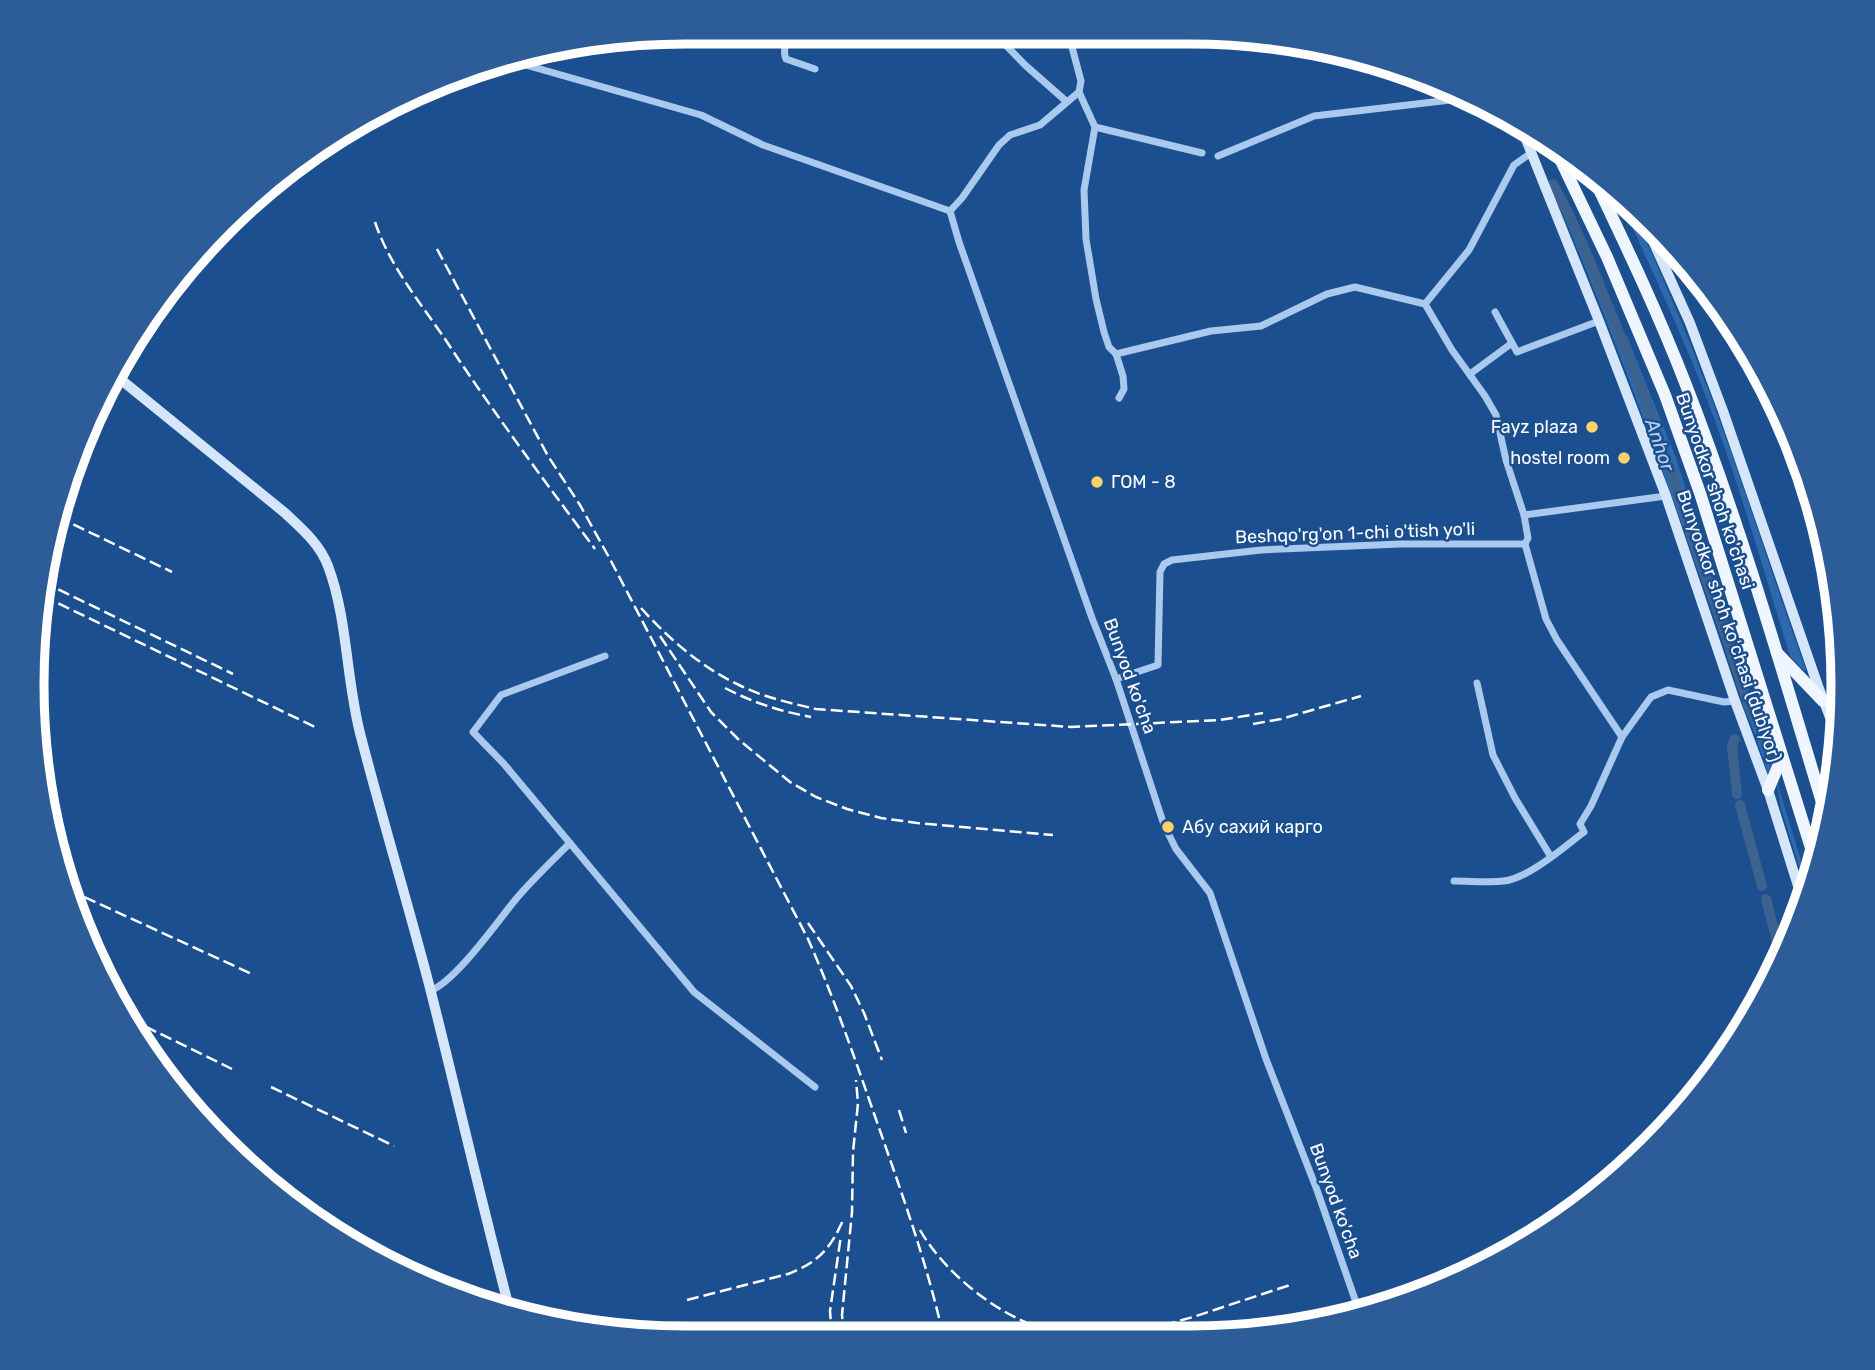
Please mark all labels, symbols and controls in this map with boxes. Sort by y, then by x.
street label: Bunyodkor shoh ko'chasi [1671,390,1759,592]
water label: Anhor [1640,415,1680,475]
place label: Fayz plaza [1491,416,1578,438]
marker: Fayz plaza [1584,419,1600,435]
place label: hostel room [1510,447,1610,469]
marker: hostel room [1616,450,1632,466]
place label: ГОМ - 8 [1111,471,1176,493]
marker: ГОМ - 8 [1089,474,1105,490]
street label: Bunyodkor shoh koʻchasi (dublyor) [1672,487,1786,765]
street label: Beshqo'rg'on 1-chi o'tish yo'li [1235,518,1475,548]
street label: Bunyod ko'cha [1099,615,1161,737]
place label: Абу сахий карго [1182,816,1323,838]
marker: Абу сахий карго [1160,819,1176,835]
street label: Bunyod ko'cha [1305,1140,1367,1262]

